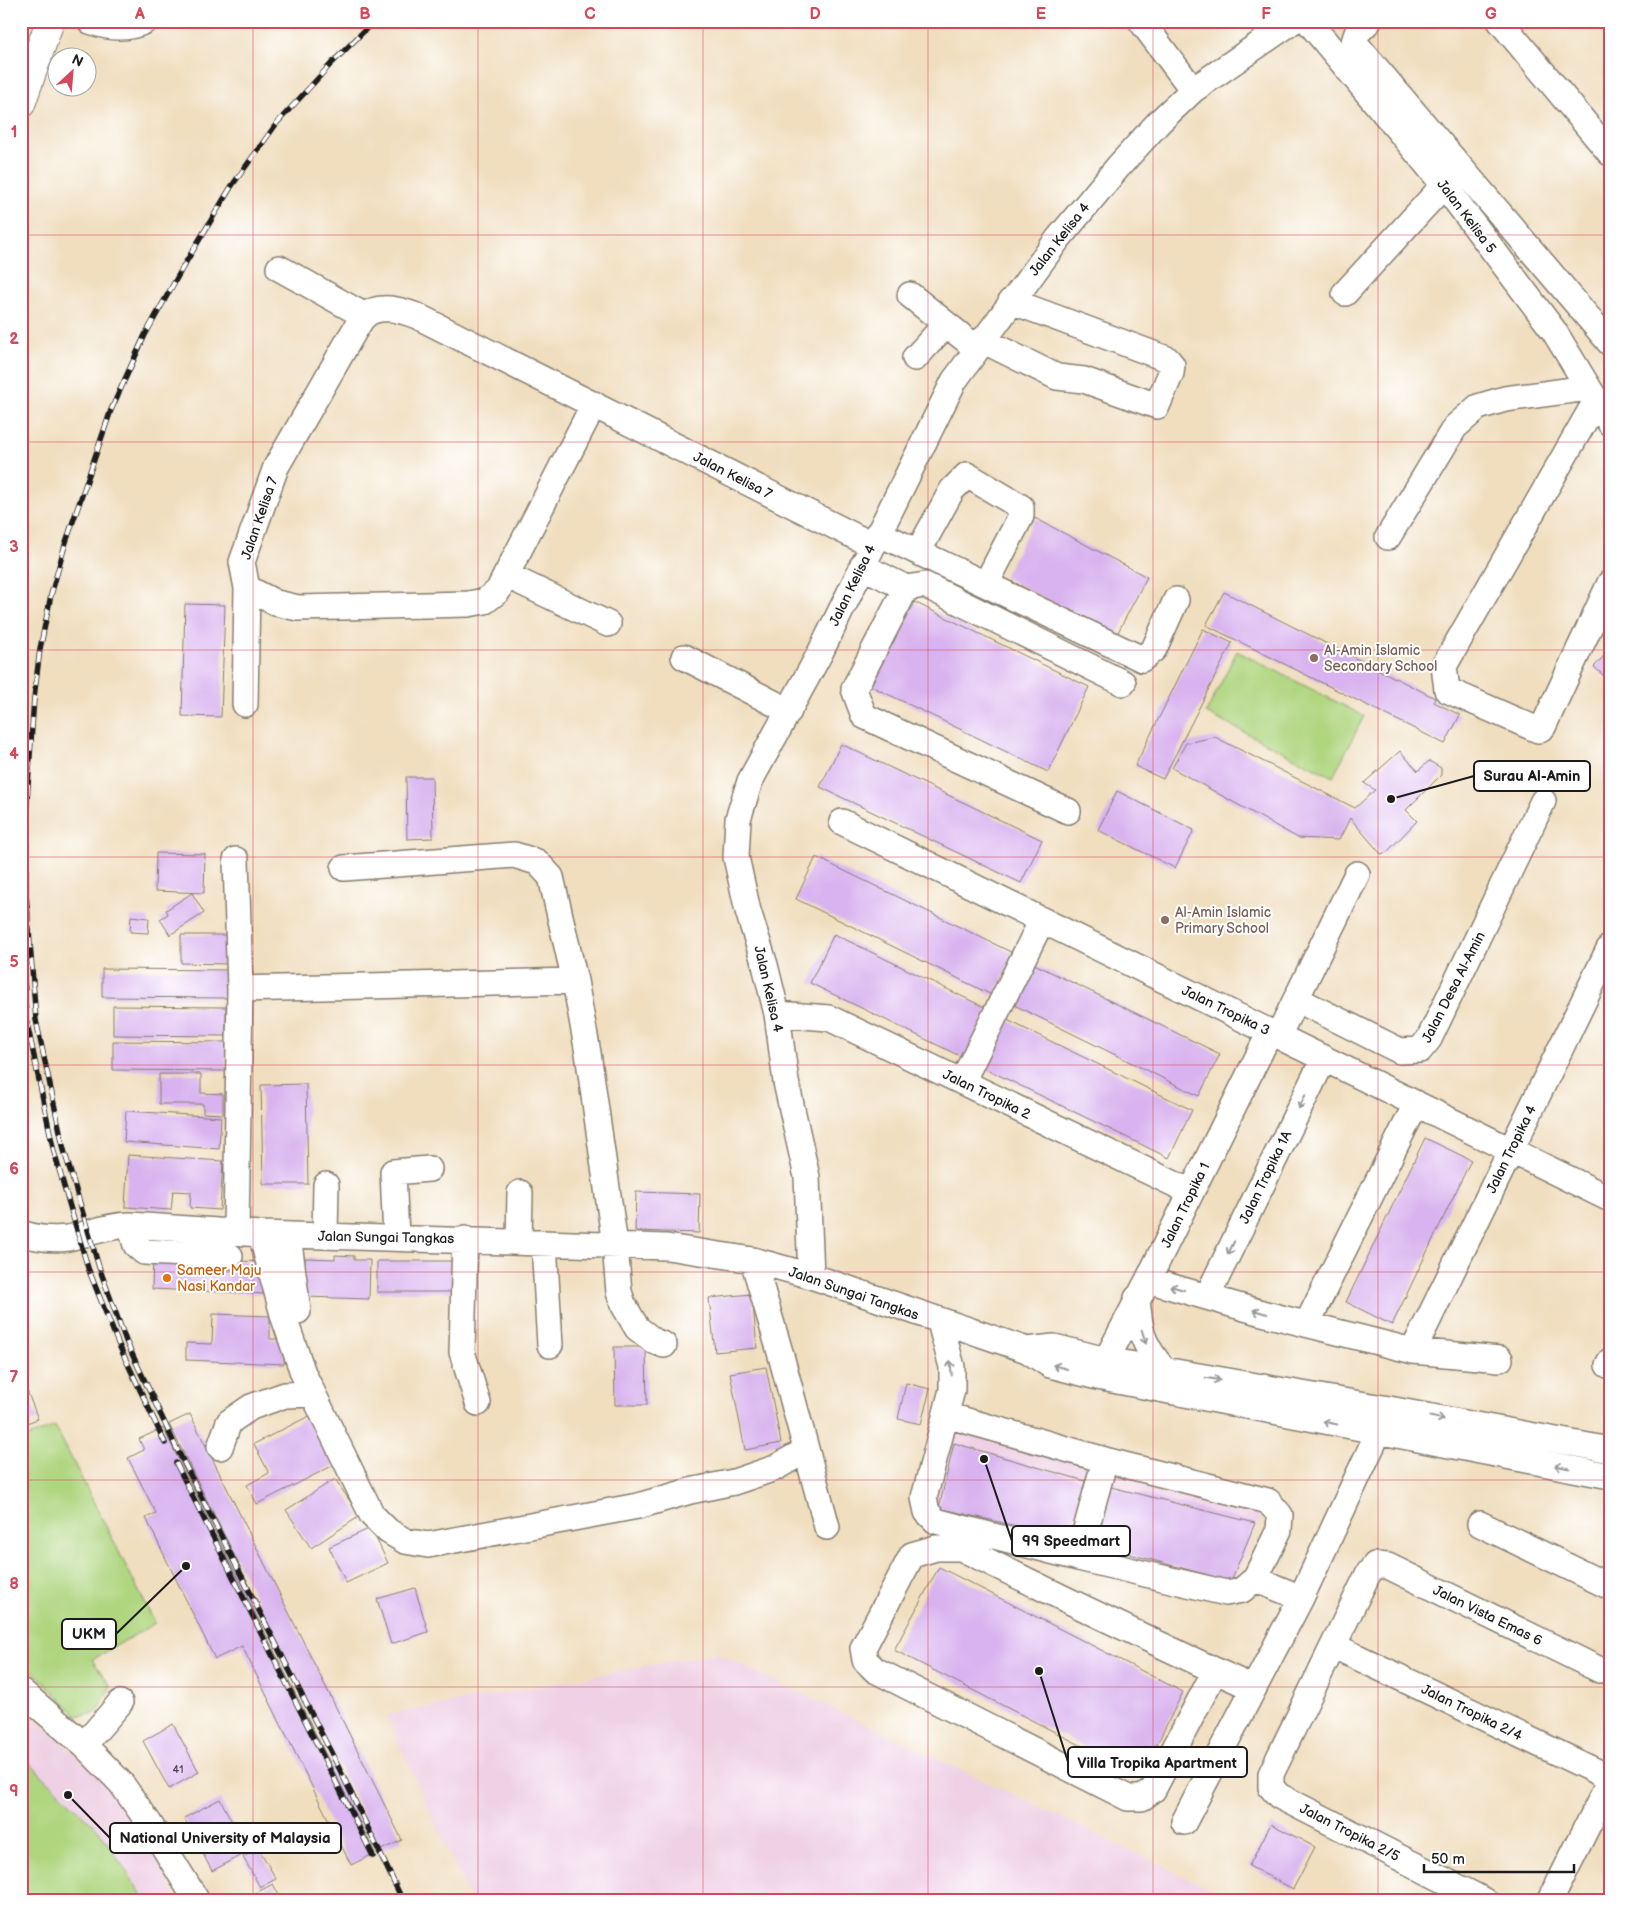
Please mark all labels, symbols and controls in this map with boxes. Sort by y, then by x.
text: A [134,5,145,24]
text: B [359,5,371,24]
text: C [584,5,596,24]
text: D [809,5,821,24]
text: E [1036,5,1046,24]
text: F [1261,5,1271,24]
text: G [1485,5,1497,24]
north arrow [48,48,98,98]
text: N [69,51,86,71]
text: 1 [11,123,17,142]
street label: Jalan Kelisa 5 [1433,176,1500,256]
street label: Jalan Kelisa 4 [1026,199,1094,279]
text: 2 [9,330,19,349]
street label: Jalan Kelisa 7 [690,448,775,503]
street label: Jalan Kelisa 7 [237,474,282,562]
text: 3 [9,538,19,557]
street label: Jalan Kelisa 4 [825,541,880,629]
place label: Al-Amin Islamic Secondary School [1324,642,1437,675]
marker: Al-Amin Islamic Secondary School [1308,652,1320,664]
text: 4 [9,745,19,764]
callout: Surau Al-Amin [1474,761,1590,791]
text: Surau Al-Amin [1484,767,1580,786]
place label: Al-Amin Islamic Primary School [1175,904,1271,937]
marker: Al-Amin Islamic Primary School [1159,914,1171,926]
street label: Jalan Desa Al-Amin [1418,929,1489,1046]
street label: Jalan Kelisa 4 [750,944,787,1035]
text: 5 [9,953,19,972]
street label: Jalan Tropika 3 [1179,982,1273,1039]
street label: Jalan Tropika 2 [940,1066,1034,1123]
one-way arrow [1297,1094,1306,1109]
street label: Jalan Tropika 4 [1483,1102,1540,1196]
street label: Jalan Tropika 1A [1236,1128,1295,1226]
text: 6 [9,1160,19,1179]
street label: Jalan Tropika 1 [1157,1160,1213,1251]
street label: Jalan Sungai Tangkas [318,1228,454,1247]
one-way arrow [1225,1240,1235,1255]
place label: Sameer Maju Nasi Kandar [177,1262,262,1295]
street label: Jalan Sungai Tangkas [787,1263,921,1324]
marker: Sameer Maju Nasi Kandar [161,1272,173,1284]
one-way arrow [1170,1283,1186,1293]
one-way arrow [1252,1307,1268,1317]
one-way arrow [1139,1329,1149,1345]
one-way arrow [946,1360,956,1376]
one-way arrow [1053,1362,1069,1372]
text: 7 [10,1368,19,1387]
one-way arrow [1205,1375,1221,1385]
one-way arrow [1429,1413,1445,1423]
one-way arrow [1322,1418,1338,1427]
one-way arrow [1554,1462,1570,1471]
callout: 99 Speedmart [1012,1526,1130,1556]
text: 99 Speedmart [1022,1532,1120,1551]
text: 8 [9,1575,19,1594]
street label: Jalan Vista Emas 6 [1430,1582,1546,1649]
callout: UKM [62,1619,116,1649]
text: UKM [72,1625,106,1644]
street label: Jalan Tropika 2/4 [1418,1681,1526,1744]
callout: Villa Tropika Apartment [1068,1747,1247,1777]
text: Villa Tropika Apartment [1077,1754,1237,1773]
house number: 41 [173,1763,183,1776]
text: 9 [9,1782,19,1801]
street label: Jalan Tropika 2/5 [1297,1800,1403,1865]
callout: National University of Malaysia [110,1823,341,1853]
text: National University of Malaysia [119,1829,331,1848]
scale bar [1424,1842,1574,1874]
text: 50 m [1431,1850,1465,1869]

